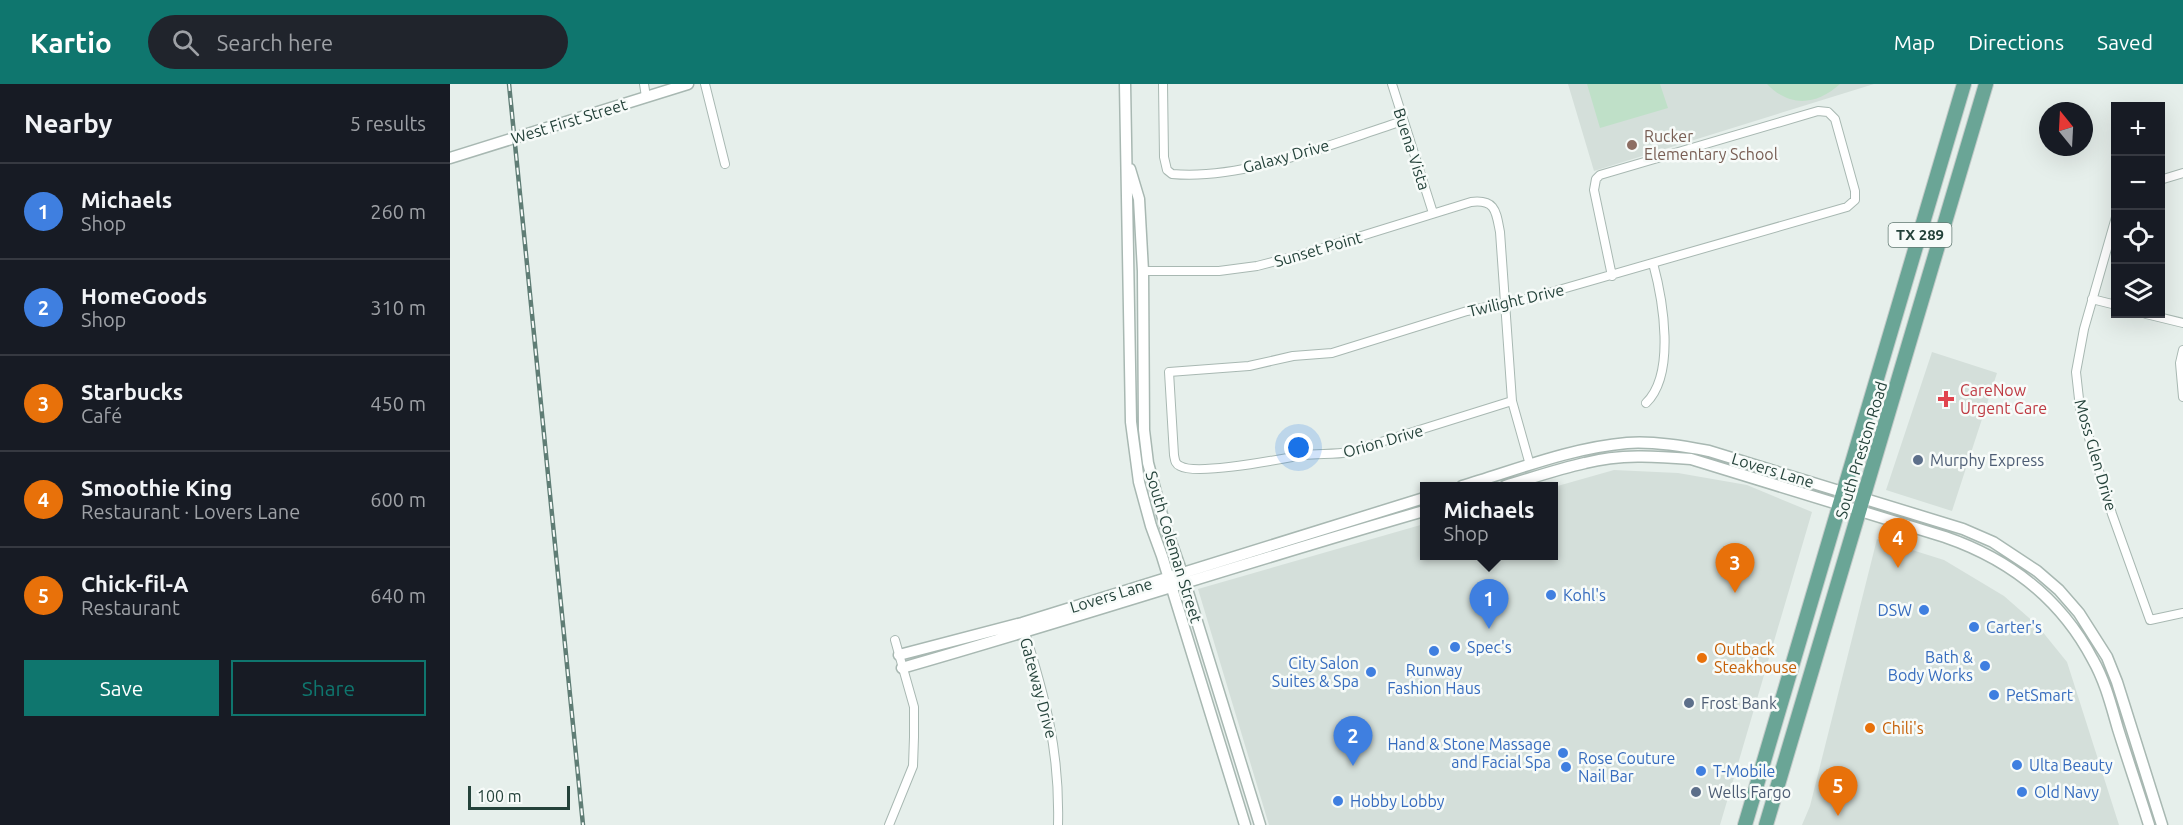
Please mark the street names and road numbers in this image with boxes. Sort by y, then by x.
street label: West First Street [509,95,630,147]
street label: Buena Vista [1390,106,1434,192]
street label: Galaxy Drive [1241,136,1331,176]
road number: TX 289 [1888,223,1952,247]
street label: Sunset Point [1272,228,1365,270]
street label: Twilight Drive [1466,280,1566,320]
street label: South Preston Road [1832,379,1890,521]
street label: Moss Glen Drive [2071,397,2121,513]
street label: Orion Drive [1341,421,1425,461]
street label: Lovers Lane [1730,449,1816,491]
street label: South Coleman Street [1142,469,1206,626]
street label: Lovers Lane [1068,574,1154,616]
street label: Gateway Drive [1017,636,1061,740]

